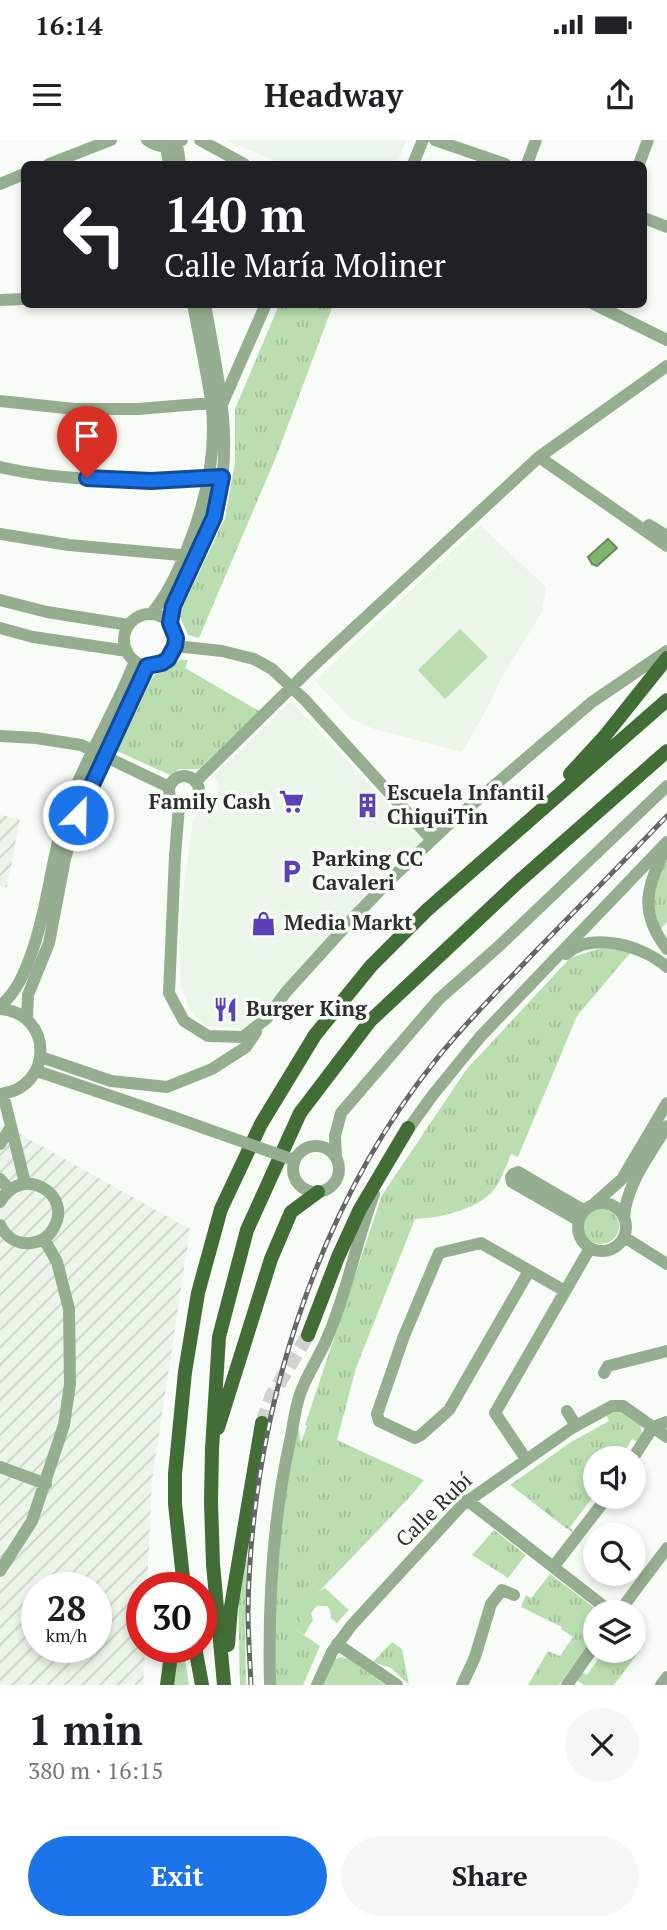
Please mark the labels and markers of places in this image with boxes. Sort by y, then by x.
pin [57,406,117,478]
place label: Escuela Infantil ChiquiTin [387,778,545,830]
place label: Family Cash [149,787,272,815]
supermarket icon: Family Cash [277,788,305,816]
building icon: Escuela Infantil ChiquiTin [353,791,381,819]
place label: Parking CC Cavaleri [312,844,423,896]
parking icon: Parking CC Cavaleri [278,857,306,885]
place label: Media Markt [284,908,413,936]
shop icon: Media Markt [250,909,278,937]
place label: Burger King [246,994,368,1022]
restaurant icon: Burger King [212,995,240,1023]

